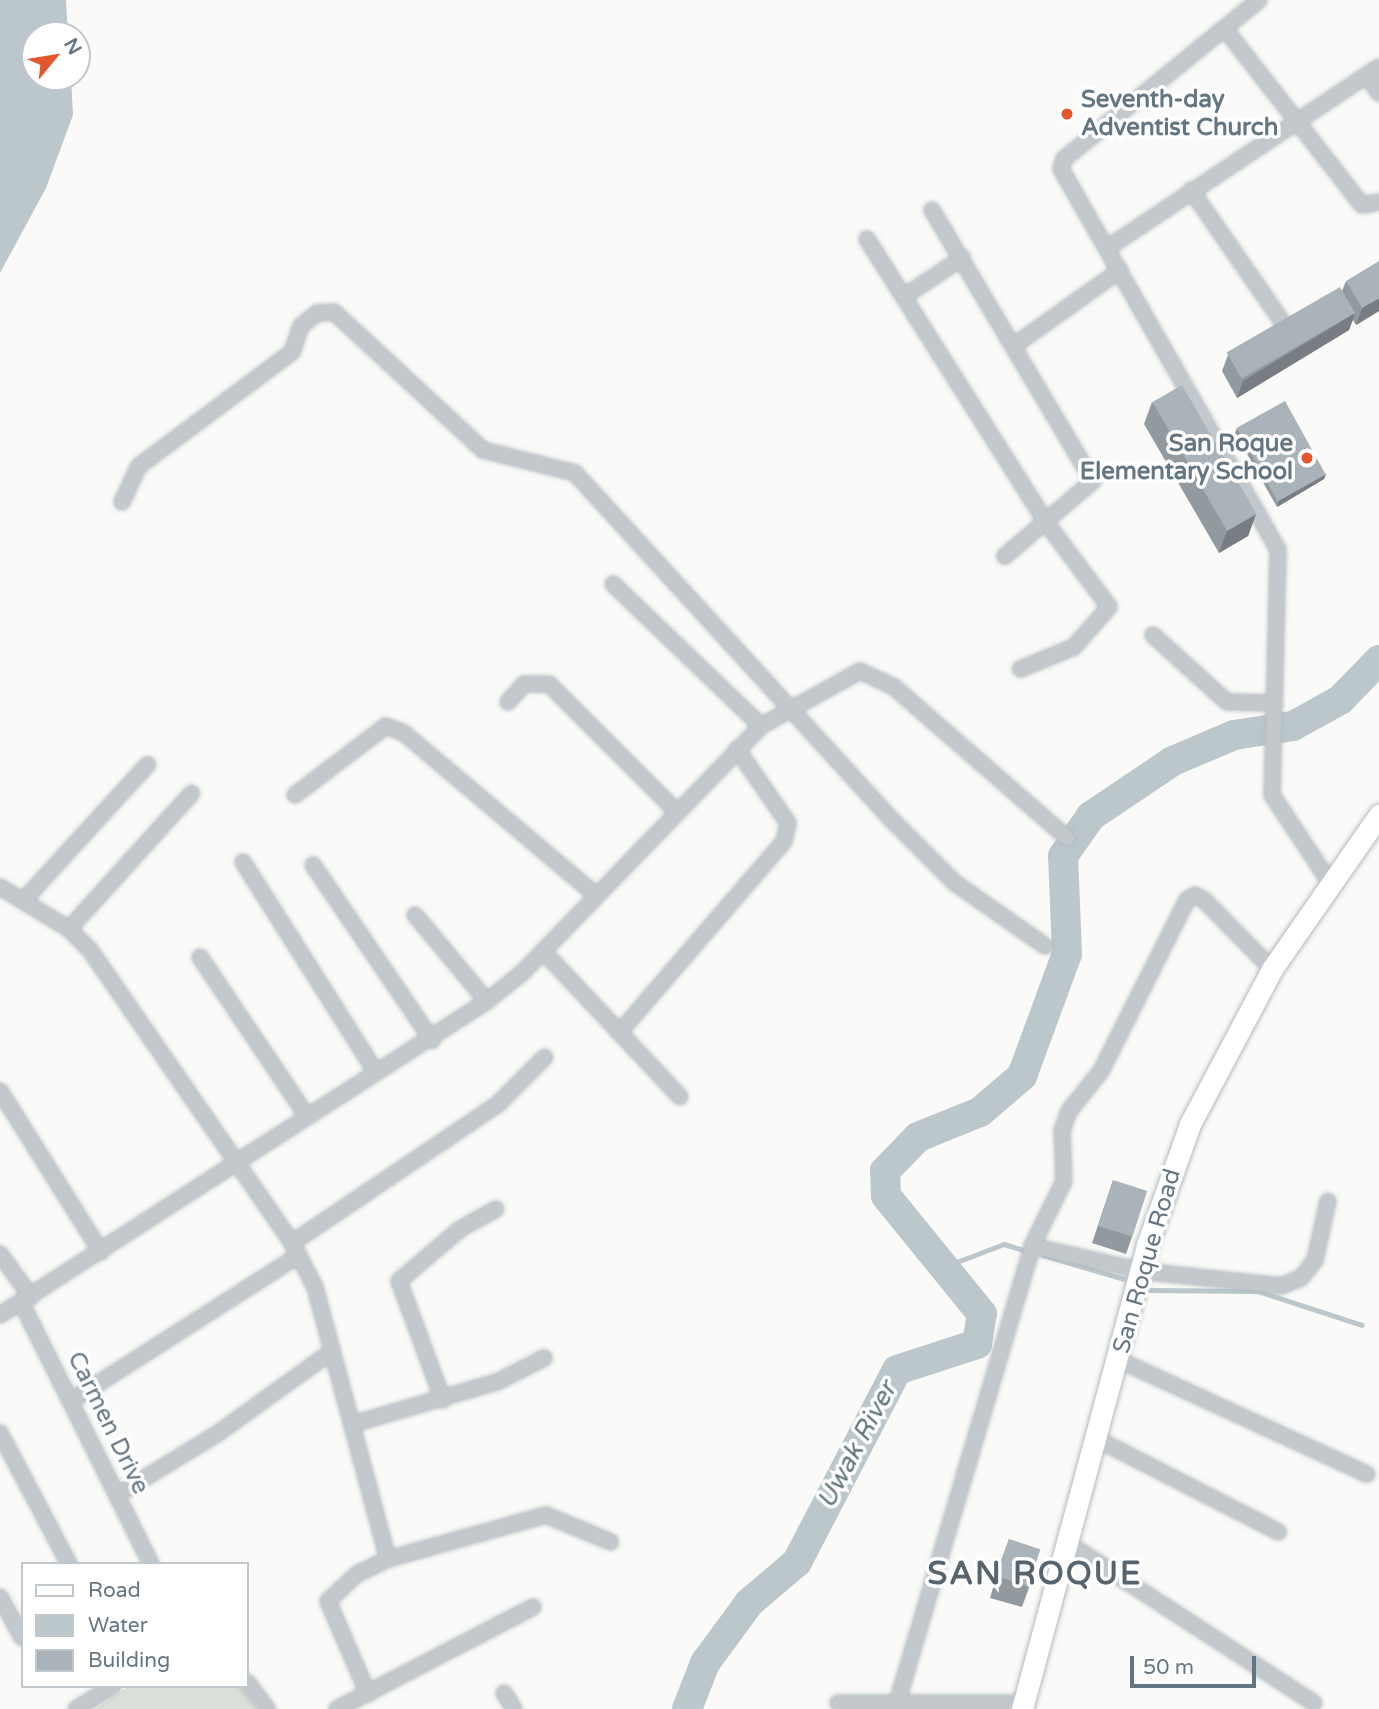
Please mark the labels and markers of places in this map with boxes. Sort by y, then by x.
place label: Seventh-day Adventist Church [1081,86,1278,142]
marker: Seventh-day Adventist Church [1059,106,1075,122]
place label: San Roque Elementary School [1080,430,1293,486]
marker: San Roque Elementary School [1299,450,1315,466]

